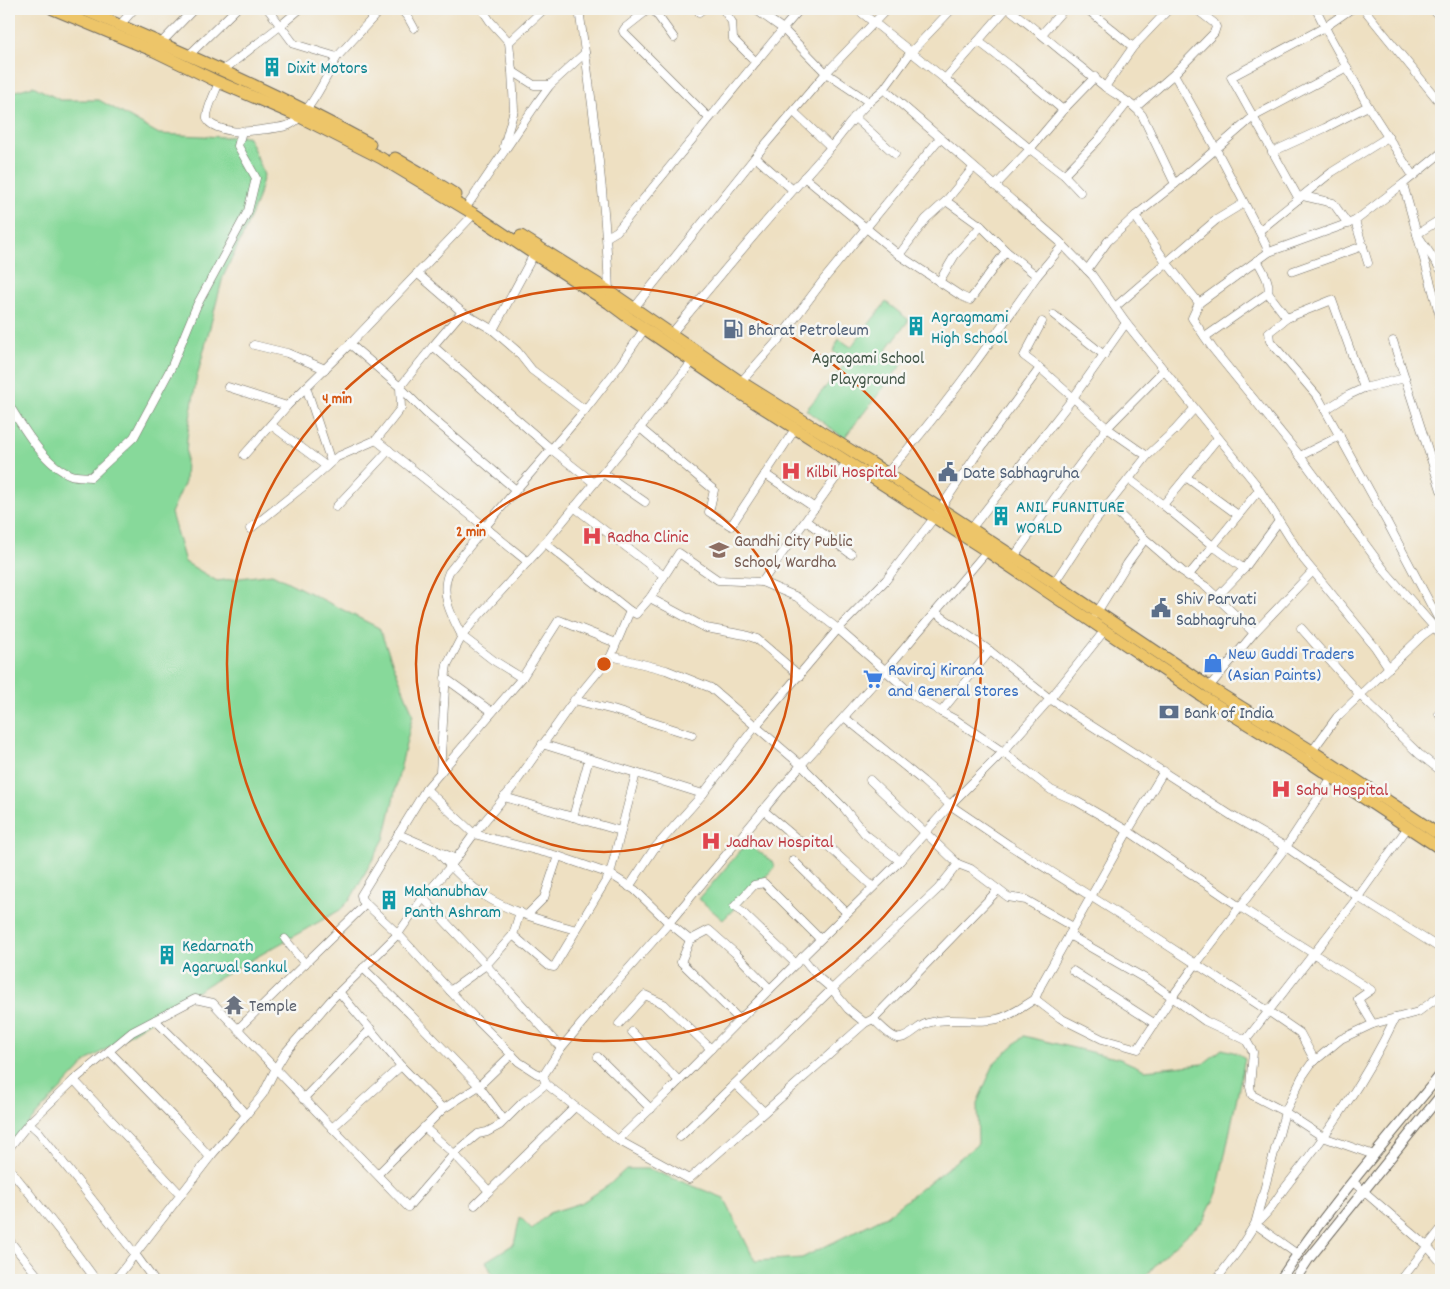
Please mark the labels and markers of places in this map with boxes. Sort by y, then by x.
building icon: Dixit Motors [261,56,283,78]
place label: Dixit Motors [287,57,368,82]
place label: Agragmami High School [931,306,1008,352]
building icon: Agragmami High School [905,315,927,337]
fuel station icon: Bharat Petroleum [722,318,744,340]
place label: Bharat Petroleum [748,319,869,344]
hospital icon: Kilbil Hospital [780,460,802,482]
place label: Kilbil Hospital [806,461,898,486]
public building icon: Date Sabhagruha [937,461,959,483]
place label: Date Sabhagruha [963,462,1080,487]
place label: ANIL FURNITURE WORLD [1016,496,1125,542]
building icon: ANIL FURNITURE WORLD [990,505,1012,527]
hospital icon: Radha Clinic [581,525,603,547]
place label: Radha Clinic [607,526,689,551]
place label: Gandhi City Public School, Wardha [734,530,853,576]
school or university icon: Gandhi City Public School, Wardha [708,539,730,561]
place label: Shiv Parvati Sabhagruha [1176,588,1256,634]
public building icon: Shiv Parvati Sabhagruha [1150,597,1172,619]
place label: New Guddi Traders (Asian Paints) [1228,643,1355,689]
shop icon: New Guddi Traders (Asian Paints) [1202,652,1224,674]
centre of rings [595,655,613,673]
place label: Raviraj Kirana and General Stores [888,659,1019,705]
supermarket icon: Raviraj Kirana and General Stores [862,668,884,690]
bank icon: Bank of India [1158,701,1180,723]
place label: Bank of India [1184,702,1274,727]
hospital icon: Sahu Hospital [1270,778,1292,800]
place label: Sahu Hospital [1296,779,1389,804]
hospital icon: Jadhav Hospital [700,830,722,852]
place label: Jadhav Hospital [726,831,834,856]
place label: Mahanubhav Panth Ashram [404,880,501,926]
building icon: Mahanubhav Panth Ashram [378,889,400,911]
place label: Kedarnath Agarwal Sankul [182,935,288,981]
building icon: Kedarnath Agarwal Sankul [156,944,178,966]
temple icon: Temple [223,994,245,1016]
place label: Temple [249,995,297,1020]

